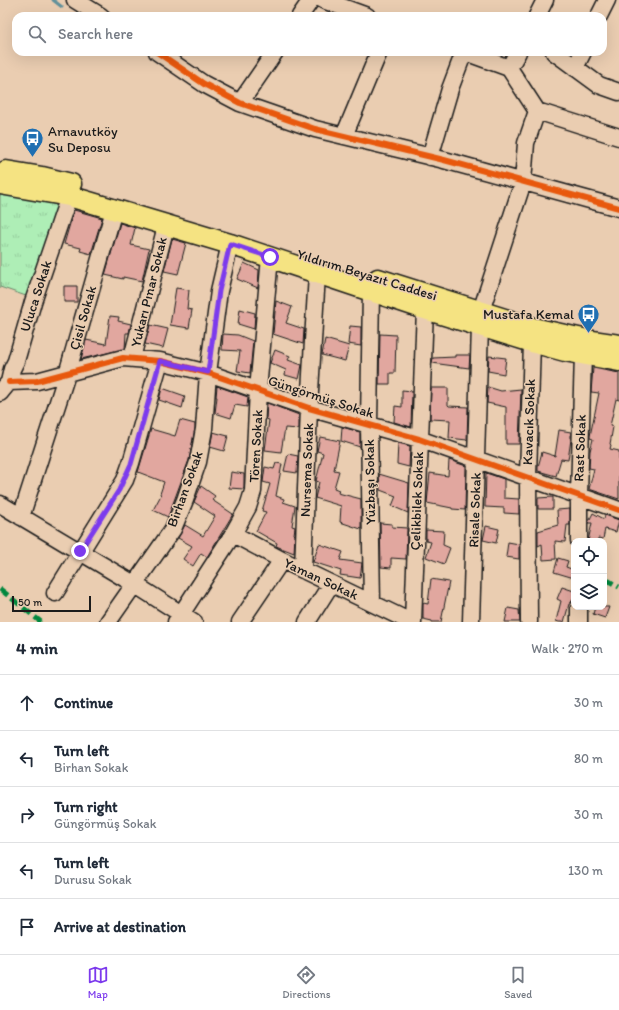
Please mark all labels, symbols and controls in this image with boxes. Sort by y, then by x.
search box [12,12,607,56]
icon: search [26,23,48,45]
text: Search here [58,25,133,43]
place label: Arnavutköy Su Deposu [48,123,118,156]
bus stop icon: Arnavutköy Su Deposu [19,126,45,159]
street label: Yukarı Pınar Sokak [127,234,171,349]
street label: Yıldırım Beyazıt Caddesi [295,246,439,304]
route start [261,248,279,266]
street label: Uluca Sokak [16,257,56,334]
street label: Çisil Sokak [66,283,101,352]
bus stop icon: Mustafa Kemal [576,301,602,334]
place label: Mustafa Kemal [483,306,574,323]
street label: Güngörmüş Sokak [266,372,377,422]
street label: Kavacık Sokak [519,378,539,465]
street label: Tören Sokak [246,408,266,483]
street label: Rast Sokak [570,413,590,482]
street label: Nursema Sokak [297,423,317,517]
street label: Yüzbaşı Sokak [361,439,379,525]
street label: Birhan Sokak [163,449,207,529]
street label: Çelikbilek Sokak [407,451,427,551]
street label: Risale Sokak [465,471,485,548]
map controls [571,538,607,610]
button: locate [571,538,607,574]
route end [71,542,89,560]
street label: Yaman Sokak [281,554,362,604]
button: layers [571,574,607,610]
scale bar [12,594,91,613]
text: 50 m [18,596,42,609]
text: 4 min [16,638,58,658]
text: Walk · 270 m [531,641,603,656]
icon: ahead [16,692,38,714]
text: Continue [54,694,113,712]
text: 30 m [574,695,603,710]
text: Turn left [54,742,109,760]
icon: left [16,748,38,770]
text: 80 m [574,751,603,766]
text: Birhan Sokak [54,760,128,775]
text: Turn right [54,798,118,816]
icon: right [16,804,38,826]
text: 30 m [574,807,603,822]
text: Güngörmüş Sokak [54,816,156,831]
text: Turn left [54,854,109,872]
icon: left [16,860,38,882]
text: 130 m [568,863,603,878]
text: Durusu Sokak [54,872,132,887]
icon: arrive [16,916,38,938]
text: Arrive at destination [54,918,186,936]
tab: Map [87,964,109,1001]
tab: Directions [282,964,331,1001]
tab: Saved [504,964,532,1001]

